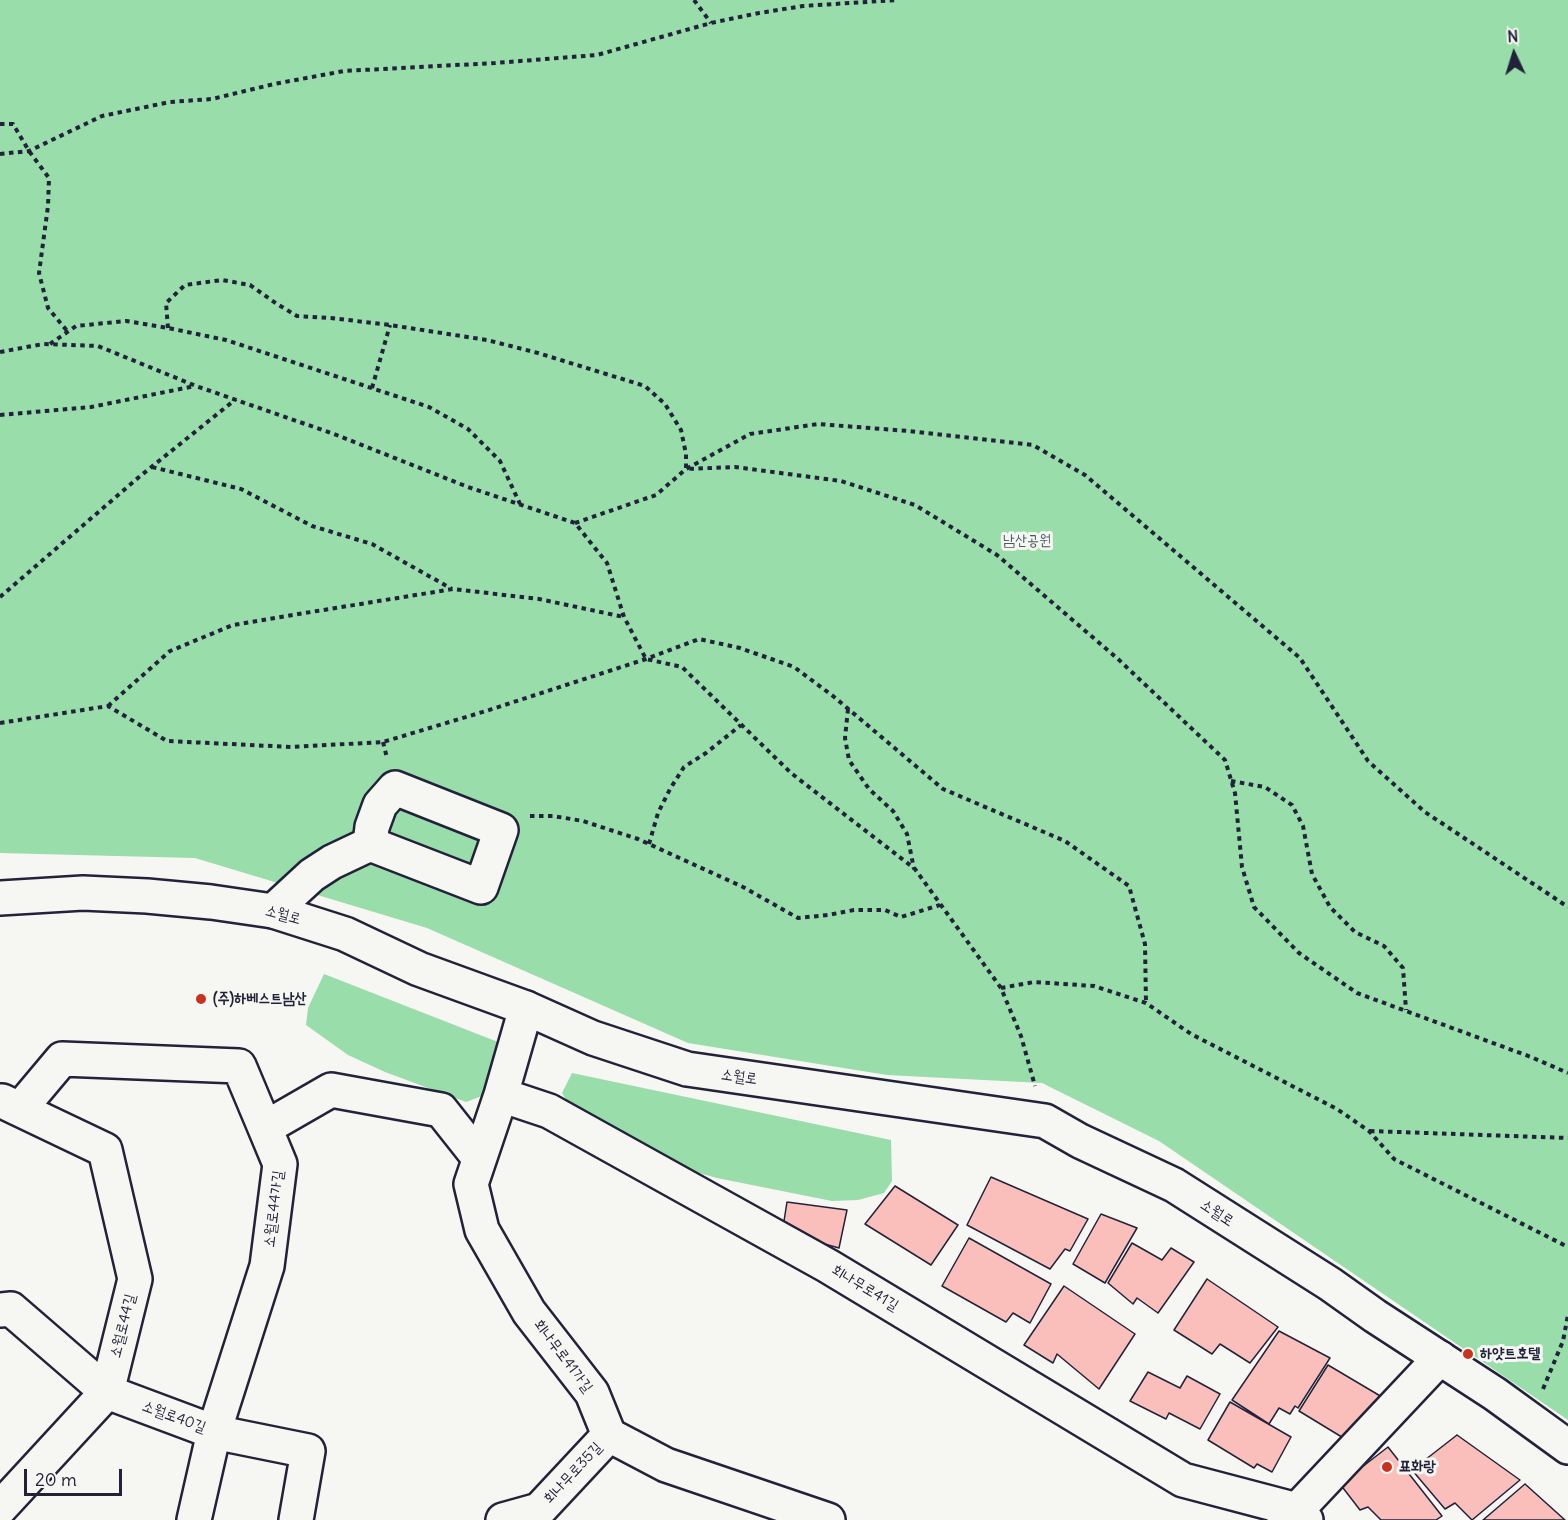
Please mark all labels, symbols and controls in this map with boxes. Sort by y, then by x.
north arrow [1484,24,1544,84]
text: N [1507,26,1519,46]
park label: 남산공원 [1003,532,1051,550]
street label: 소월로 [263,902,303,928]
place label: (주)하베스트남산 [213,990,307,1008]
marker: (주)하베스트남산 [194,992,208,1006]
street label: 소월로 [720,1066,758,1088]
street label: 소월로44가길 [260,1169,288,1249]
street label: 소월로 [1197,1196,1237,1230]
street label: 회나무로41길 [828,1261,902,1315]
street label: 소월로44길 [106,1292,140,1360]
street label: 회나무로41가길 [530,1316,596,1396]
place label: 하얏트호텔 [1480,1345,1540,1363]
marker: 하얏트호텔 [1461,1347,1475,1361]
street label: 소월로40길 [140,1397,208,1437]
street label: 회나무로35길 [540,1439,606,1507]
scale bar [27,1457,124,1495]
place label: 표화랑 [1399,1458,1435,1476]
marker: 표화랑 [1380,1460,1394,1474]
text: 20 m [35,1468,77,1491]

